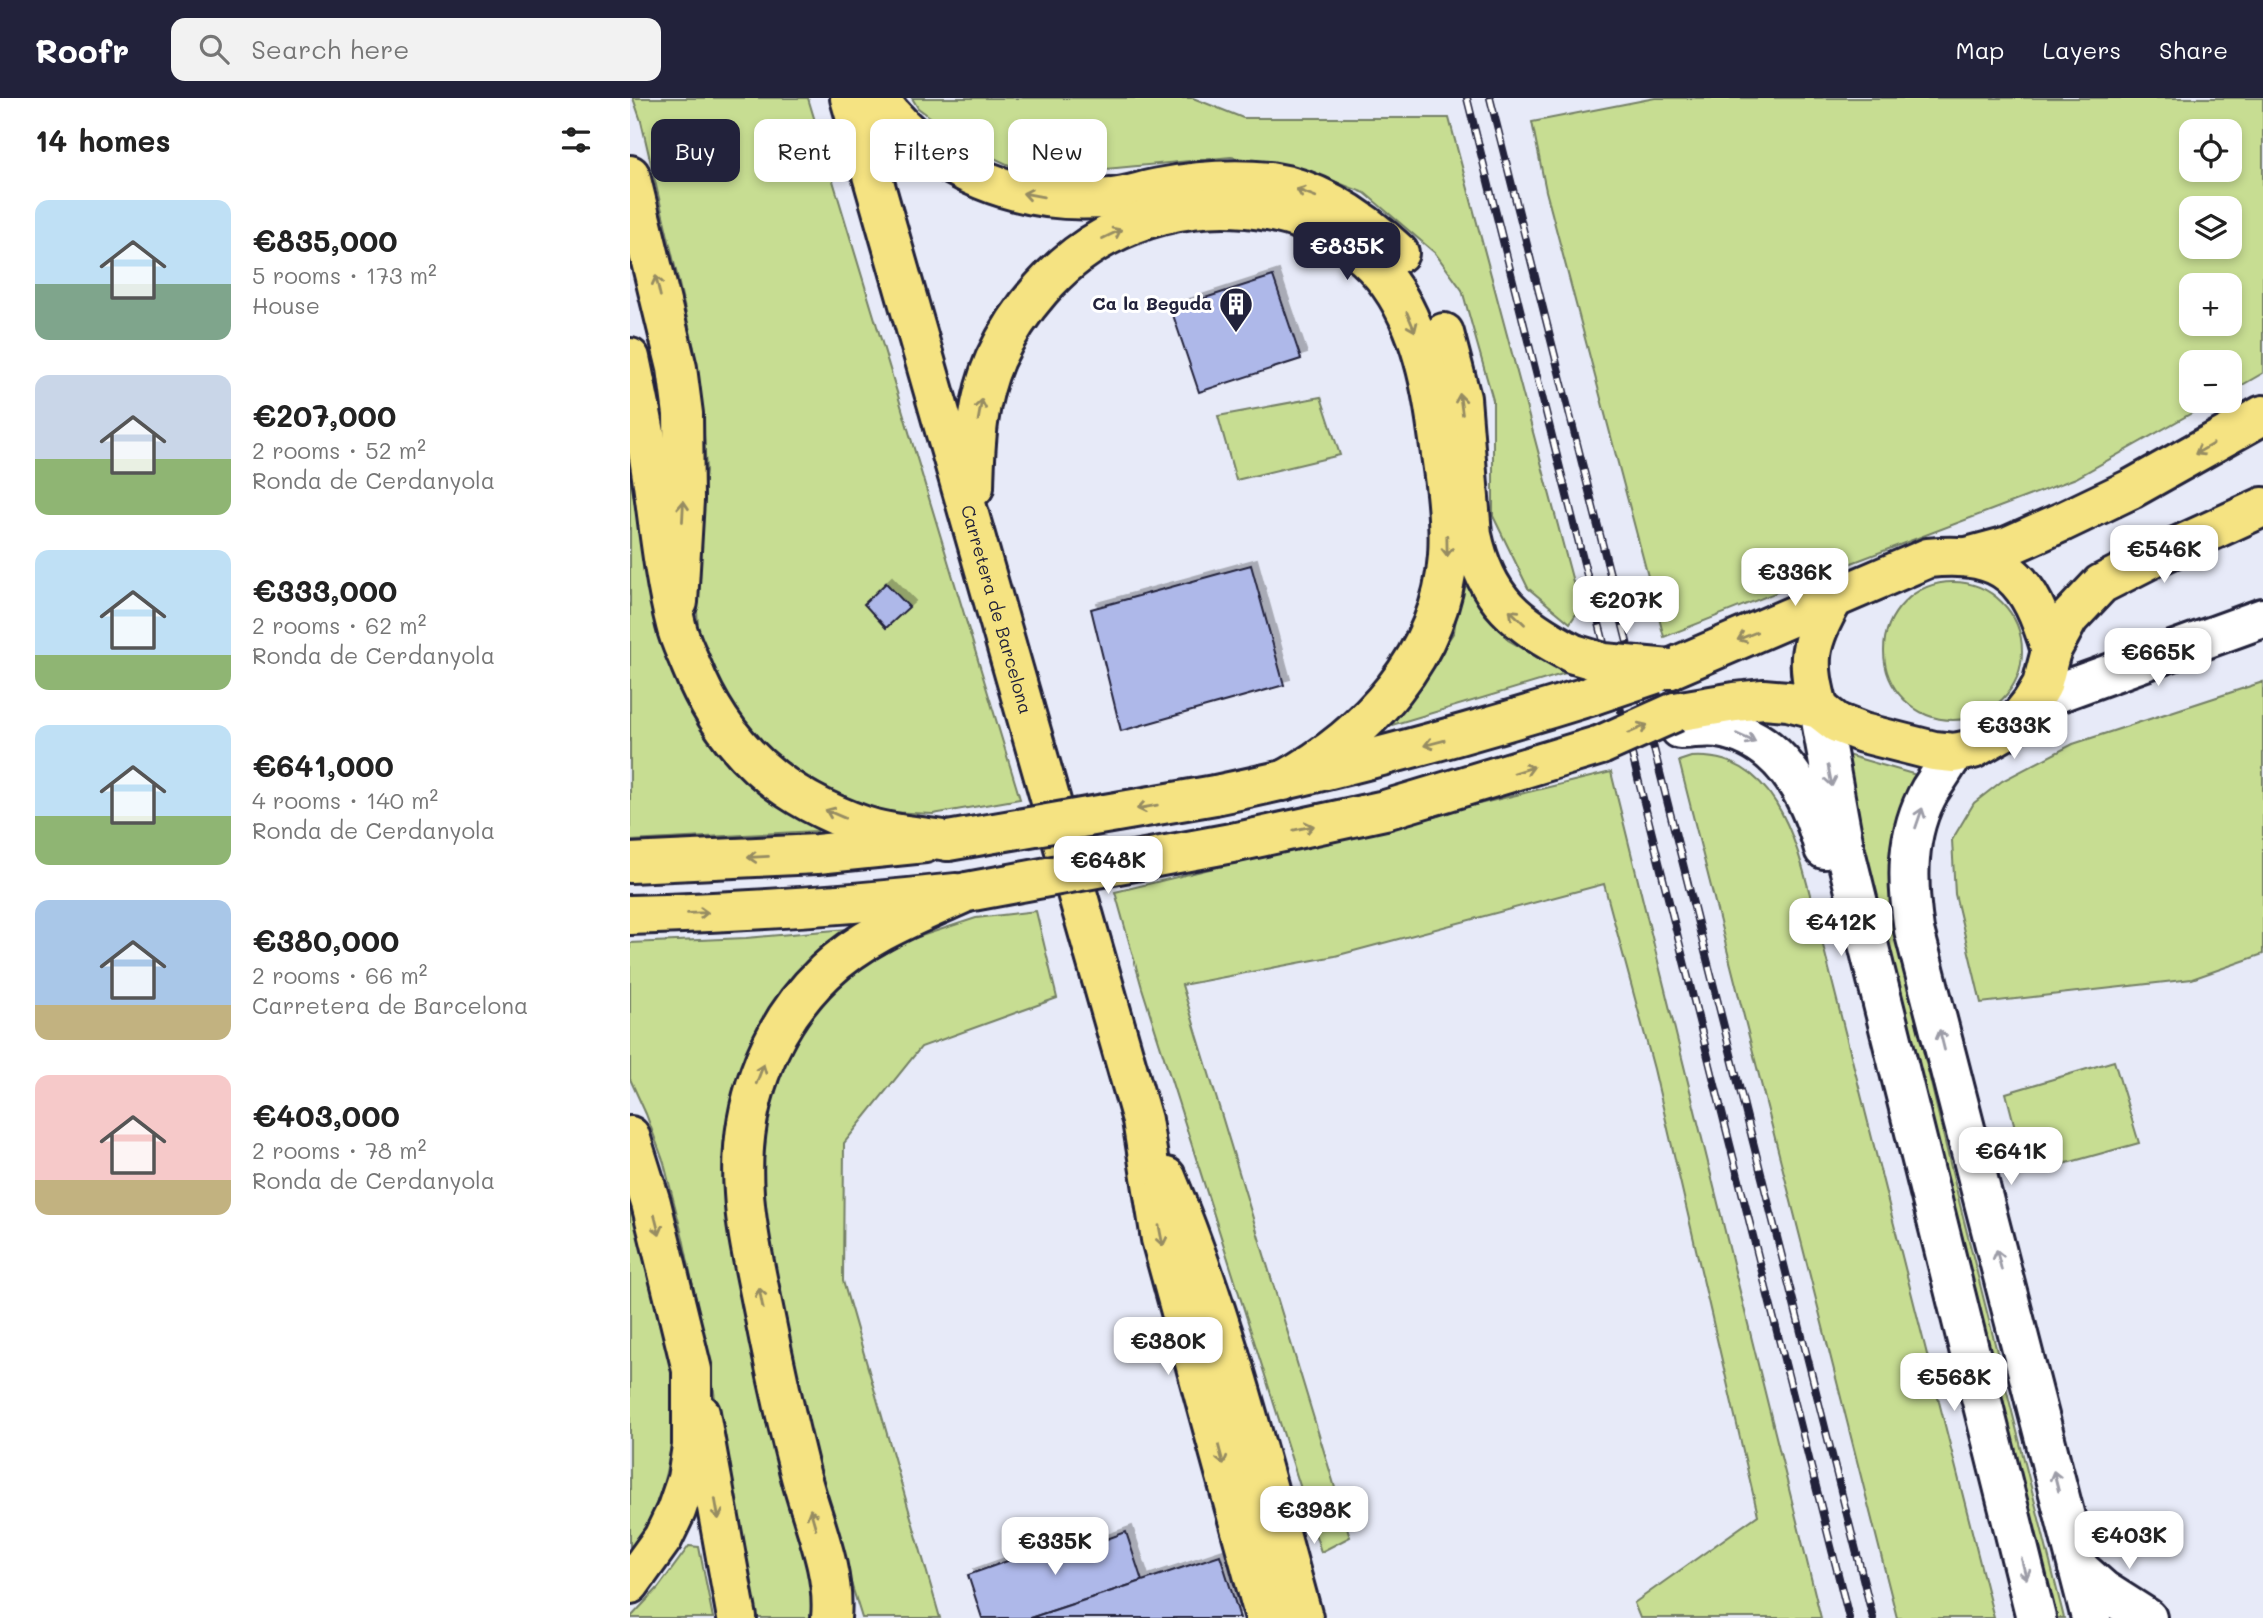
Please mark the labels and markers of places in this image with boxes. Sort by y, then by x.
pin: €835K [1298,222,1396,282]
building icon: Ca la Beguda [1217,285,1255,334]
place label: Ca la Beguda [1092,291,1212,315]
pin: €546K [2115,526,2213,585]
pin: €336K [1746,548,1844,608]
pin: €207K [1577,576,1675,636]
pin: €665K [2109,628,2207,688]
pin: €333K [1965,702,2063,761]
pin: €648K [1059,836,1157,896]
pin: €412K [1792,898,1890,958]
pin: €641K [1962,1128,2060,1187]
pin: €380K [1119,1318,1217,1377]
pin: €568K [1905,1354,2003,1413]
pin: €398K [1265,1486,1363,1546]
pin: €403K [2080,1512,2178,1571]
pin: €335K [1006,1518,1104,1577]

